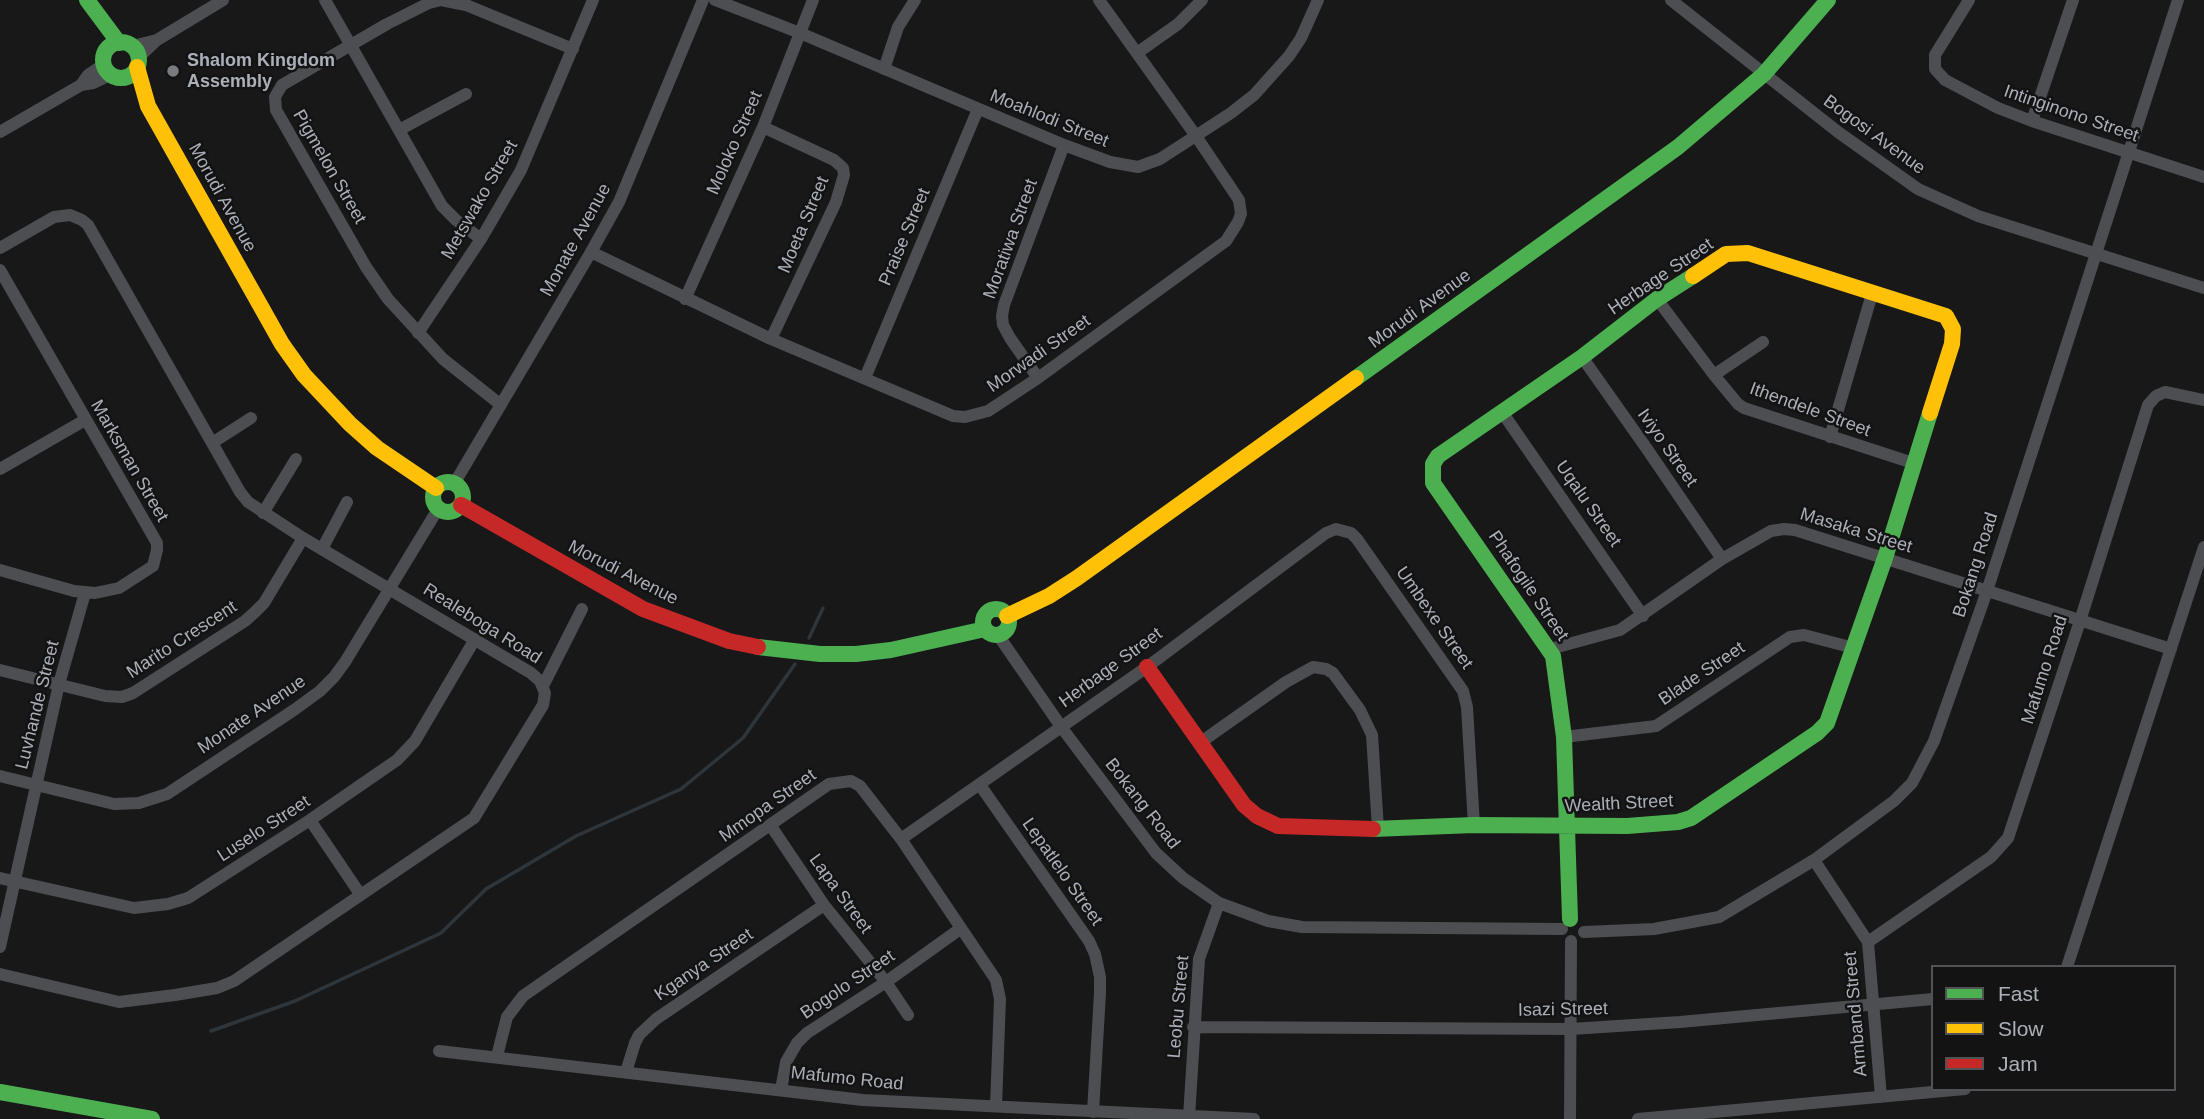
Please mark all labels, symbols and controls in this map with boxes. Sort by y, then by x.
place label: Shalom Kingdom Assembly [187,50,335,92]
marker: Shalom Kingdom Assembly [165,63,181,79]
street label: Intinginono Street [2001,81,2141,147]
street label: Moahlodi Street [987,85,1111,153]
street label: Moloko Street [703,88,767,198]
street label: Bogosi Avenue [1819,91,1929,179]
street label: Pigmelon Street [288,106,370,228]
street label: Metswako Street [437,137,523,263]
street label: Morudi Avenue [183,140,261,256]
street label: Moeta Street [774,173,834,277]
street label: Moratiwa Street [979,176,1043,302]
street label: Monate Avenue [536,180,616,300]
street label: Praise Street [875,185,935,289]
street label: Herbage Street [1604,234,1718,320]
street label: Morudi Avenue [1365,265,1475,353]
street label: Morwadi Street [983,310,1095,398]
street label: Ithendele Street [1747,378,1873,442]
street label: Marksman Street [85,396,173,526]
street label: Iviyo Street [1632,405,1702,491]
street label: Uqalu Street [1550,457,1626,551]
street label: Masaka Street [1797,504,1915,558]
street label: Bokang Road [1949,510,2003,620]
street label: Phafogile Street [1483,527,1573,645]
street label: Morudi Avenue [564,536,682,610]
street label: Umbexe Street [1391,563,1477,673]
street label: Realeboga Road [419,579,545,669]
street label: Marito Crescent [123,596,241,684]
street label: Mafumo Road [2017,613,2073,727]
street label: Herbage Street [1055,623,1167,713]
street label: Blade Street [1655,637,1749,711]
street label: Luvhande Street [12,638,64,772]
street label: Monate Avenue [194,671,310,759]
street label: Bokang Road [1100,754,1184,854]
street label: Mmopa Street [716,765,820,847]
street label: Wealth Street [1564,790,1674,818]
street label: Luselo Street [214,791,314,867]
street label: Lepatlelo Street [1017,814,1107,930]
street label: Lapa Street [804,850,876,938]
street label: Kganya Street [651,924,757,1006]
street label: Bogolo Street [797,946,899,1024]
street label: Armband Street [1840,950,1872,1078]
street label: Leobu Street [1164,955,1194,1059]
legend [1931,965,2176,1091]
text: Fast [1998,982,2039,1005]
street label: Isazi Street [1518,998,1608,1022]
text: Slow [1998,1017,2044,1040]
text: Jam [1998,1052,2038,1075]
street label: Mafumo Road [790,1062,904,1096]

